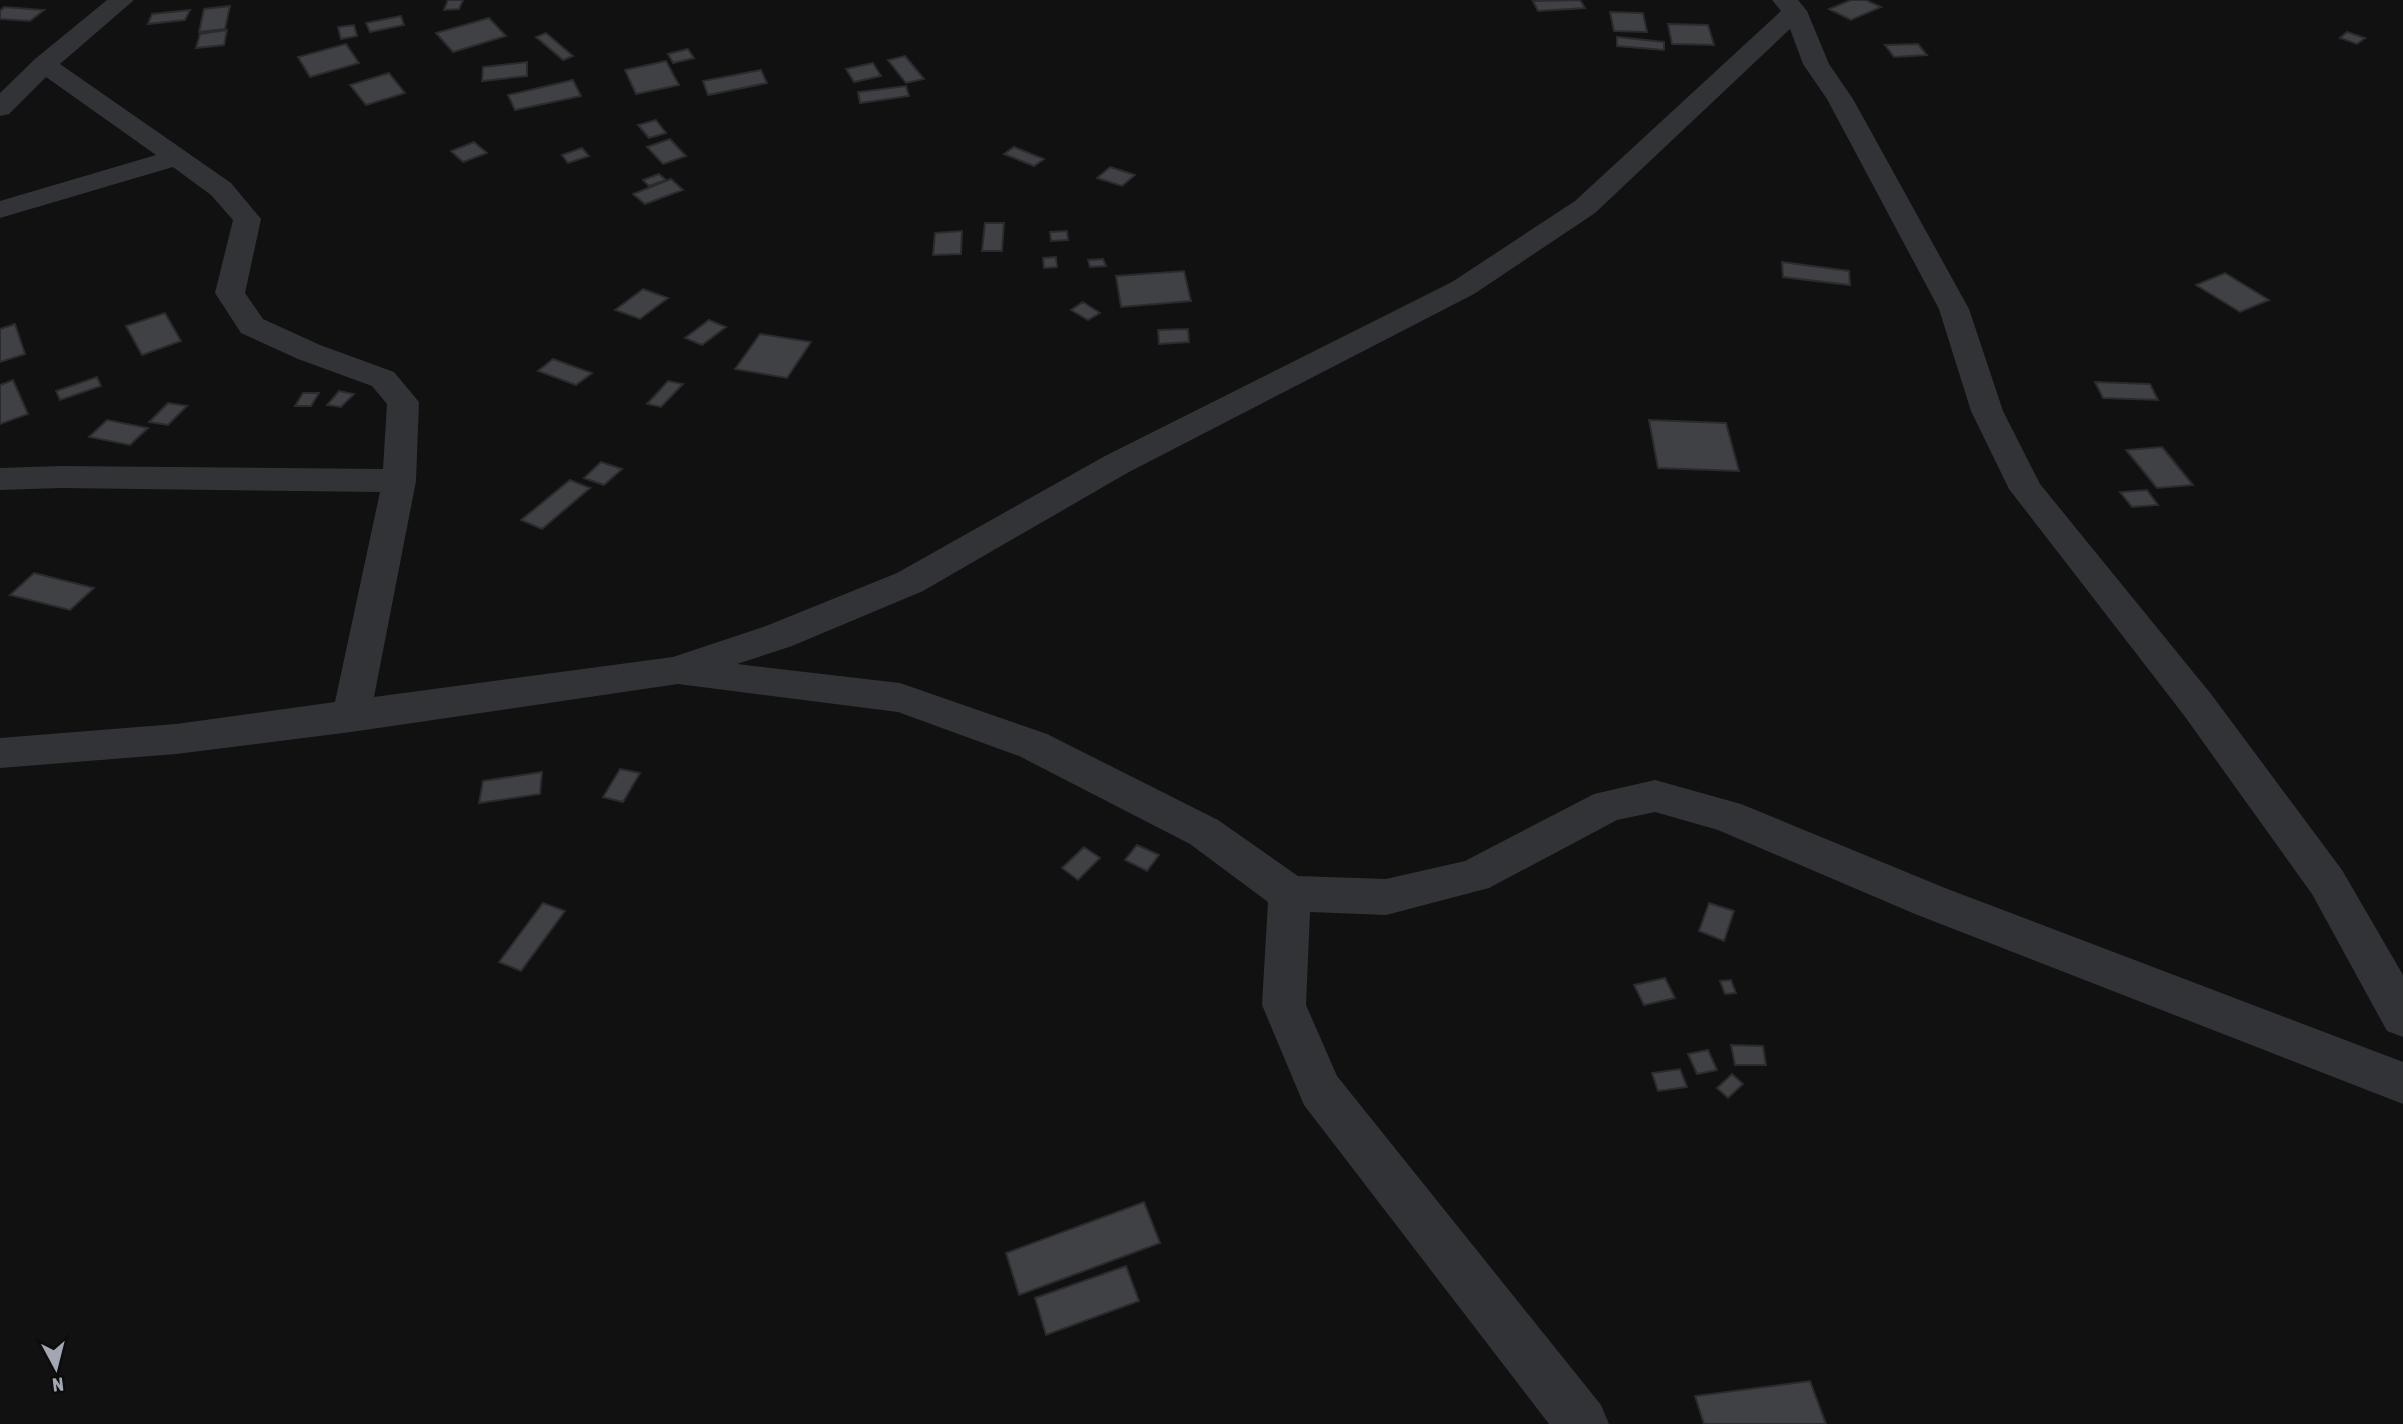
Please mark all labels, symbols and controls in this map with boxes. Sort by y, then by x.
north arrow [21,1333,91,1403]
text: N [51,1373,65,1396]

